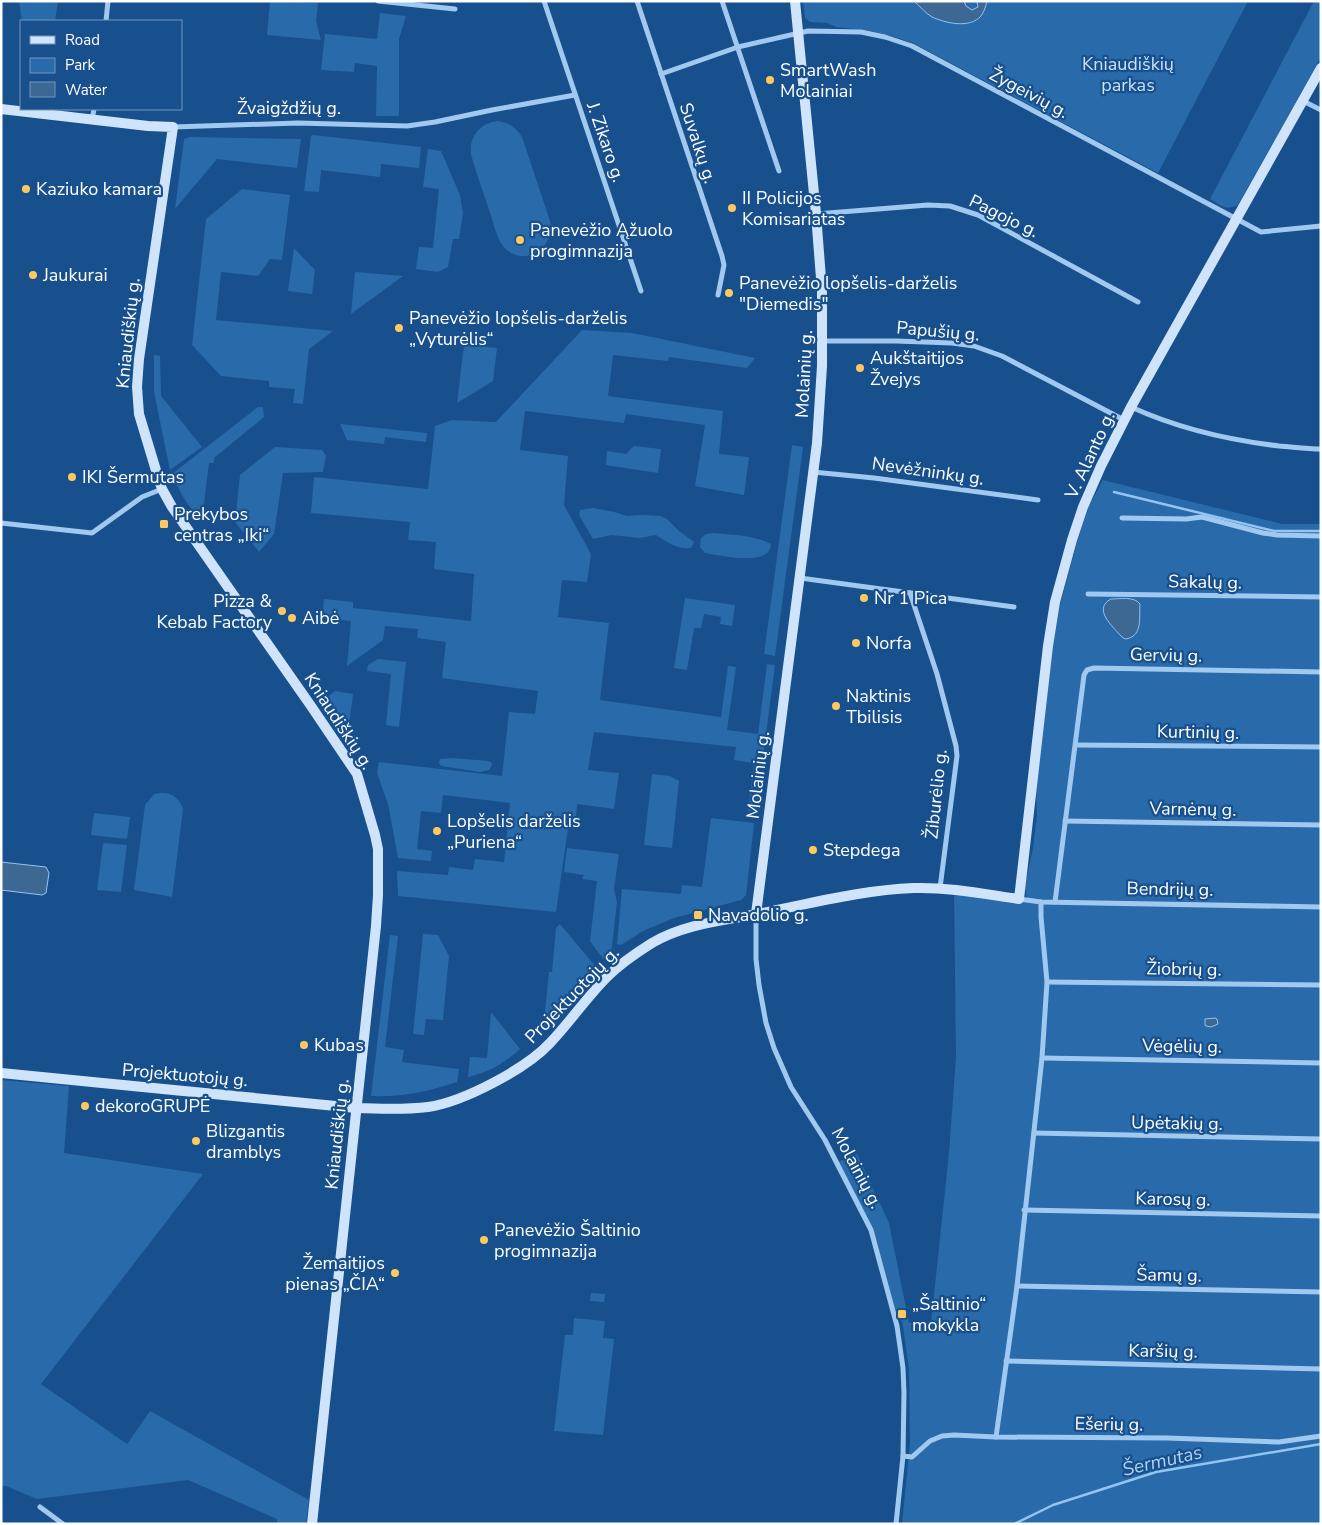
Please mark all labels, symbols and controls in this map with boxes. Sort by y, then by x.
legend [20,20,182,110]
text: Road [65,30,100,50]
park label: Kniaudiškių parkas [1082,52,1174,97]
text: Park [65,55,95,75]
place label: SmartWash Molainiai [780,58,876,103]
street label: Žygeivių g. [985,62,1073,124]
marker: SmartWash Molainiai [764,74,776,86]
text: Water [65,80,108,100]
street label: Žvaigždžių g. [237,96,341,120]
street label: J. Zikaro g. [581,98,631,185]
street label: Suvalkų g. [674,100,722,186]
place label: Kaziuko kamara [36,177,162,201]
marker: Kaziuko kamara [20,183,32,195]
place label: II Policijos Komisariatas [742,186,846,231]
street label: Pagojo g. [965,189,1043,243]
marker: II Policijos Komisariatas [726,202,738,214]
place label: Panevėžio Ąžuolo progimnazija [530,218,673,263]
marker: Panevėžio Ąžuolo progimnazija [514,234,526,246]
place label: Jaukurai [42,263,108,287]
marker: Jaukurai [27,269,39,281]
place label: Panevėžio lopšelis-darželis "Diemedis" [739,271,957,316]
street label: Kniaudiškių g. [110,276,146,390]
marker: Panevėžio lopšelis-darželis "Diemedis" [723,287,735,299]
place label: Panevėžio lopšelis-darželis „Vyturėlis“ [409,306,627,351]
street label: Papušių g. [895,315,981,347]
marker: Panevėžio lopšelis-darželis „Vyturėlis“ [393,322,405,334]
street label: Molainių g. [790,329,818,419]
place label: Aukštaitijos Žvejys [870,346,964,391]
marker: Aukštaitijos Žvejys [854,362,866,374]
street label: V. Alanto g. [1059,407,1121,504]
street label: Nevėžninkų g. [870,451,986,491]
place label: IKI Šermutas [82,465,184,489]
marker: IKI Šermutas [66,471,78,483]
place label: Prekybos centras „Iki“ [174,502,269,547]
marker: Prekybos centras „Iki“ [158,518,170,530]
street label: Sakalų g. [1168,569,1242,595]
place label: Nr 1 Pica [874,586,947,610]
place label: Pizza & Kebab Factory [156,589,273,634]
marker: Nr 1 Pica [858,592,870,604]
marker: Pizza & Kebab Factory [276,605,288,617]
place label: Aibė [302,606,339,630]
marker: Aibė [286,612,298,624]
place label: Norfa [866,631,912,655]
marker: Norfa [850,637,862,649]
street label: Gervių g. [1130,642,1202,668]
street label: Kniaudiškių g. [299,668,379,774]
place label: Naktinis Tbilisis [846,684,911,729]
marker: Naktinis Tbilisis [830,700,842,712]
street label: Kurtinių g. [1157,719,1239,745]
street label: Molainių g. [741,730,775,820]
street label: Žiburėlio g. [919,748,953,840]
street label: Varnėnų g. [1148,796,1237,822]
place label: Lopšelis darželis „Puriena“ [447,809,581,854]
marker: Lopšelis darželis „Puriena“ [431,825,443,837]
place label: Stepdega [823,838,900,862]
marker: Stepdega [807,844,819,856]
street label: Bendrijų g. [1126,876,1214,902]
place label: Navadolio g. [708,903,809,927]
marker: Navadolio g. [692,909,704,921]
street label: Projektuotojų g. [519,941,625,1049]
street label: Žiobrių g. [1146,956,1222,982]
place label: Kubas [314,1033,364,1057]
street label: Vėgėlių g. [1141,1033,1222,1059]
marker: Kubas [298,1039,310,1051]
street label: Projektuotojų g. [121,1058,249,1092]
street label: Kniaudiškių g. [319,1077,355,1191]
place label: dekoroGRUPĖ [95,1094,210,1118]
marker: dekoroGRUPĖ [79,1100,91,1112]
street label: Upėtakių g. [1131,1110,1223,1136]
place label: Blizgantis dramblys [206,1119,285,1164]
street label: Molainių g. [826,1123,888,1213]
marker: Blizgantis dramblys [190,1135,202,1147]
street label: Karosų g. [1135,1186,1211,1212]
place label: Panevėžio Šaltinio progimnazija [494,1218,641,1263]
marker: Panevėžio Šaltinio progimnazija [478,1234,490,1246]
place label: Žemaitijos pienas „ČIA“ [285,1251,385,1296]
street label: Šamų g. [1136,1262,1202,1288]
marker: Žemaitijos pienas „ČIA“ [389,1267,401,1279]
place label: „Šaltinio“ mokykla [912,1292,986,1337]
marker: „Šaltinio“ mokykla [896,1308,908,1320]
street label: Karšių g. [1128,1338,1198,1364]
street label: Ešerių g. [1074,1411,1144,1437]
water label: Šermutas [1120,1439,1205,1483]

